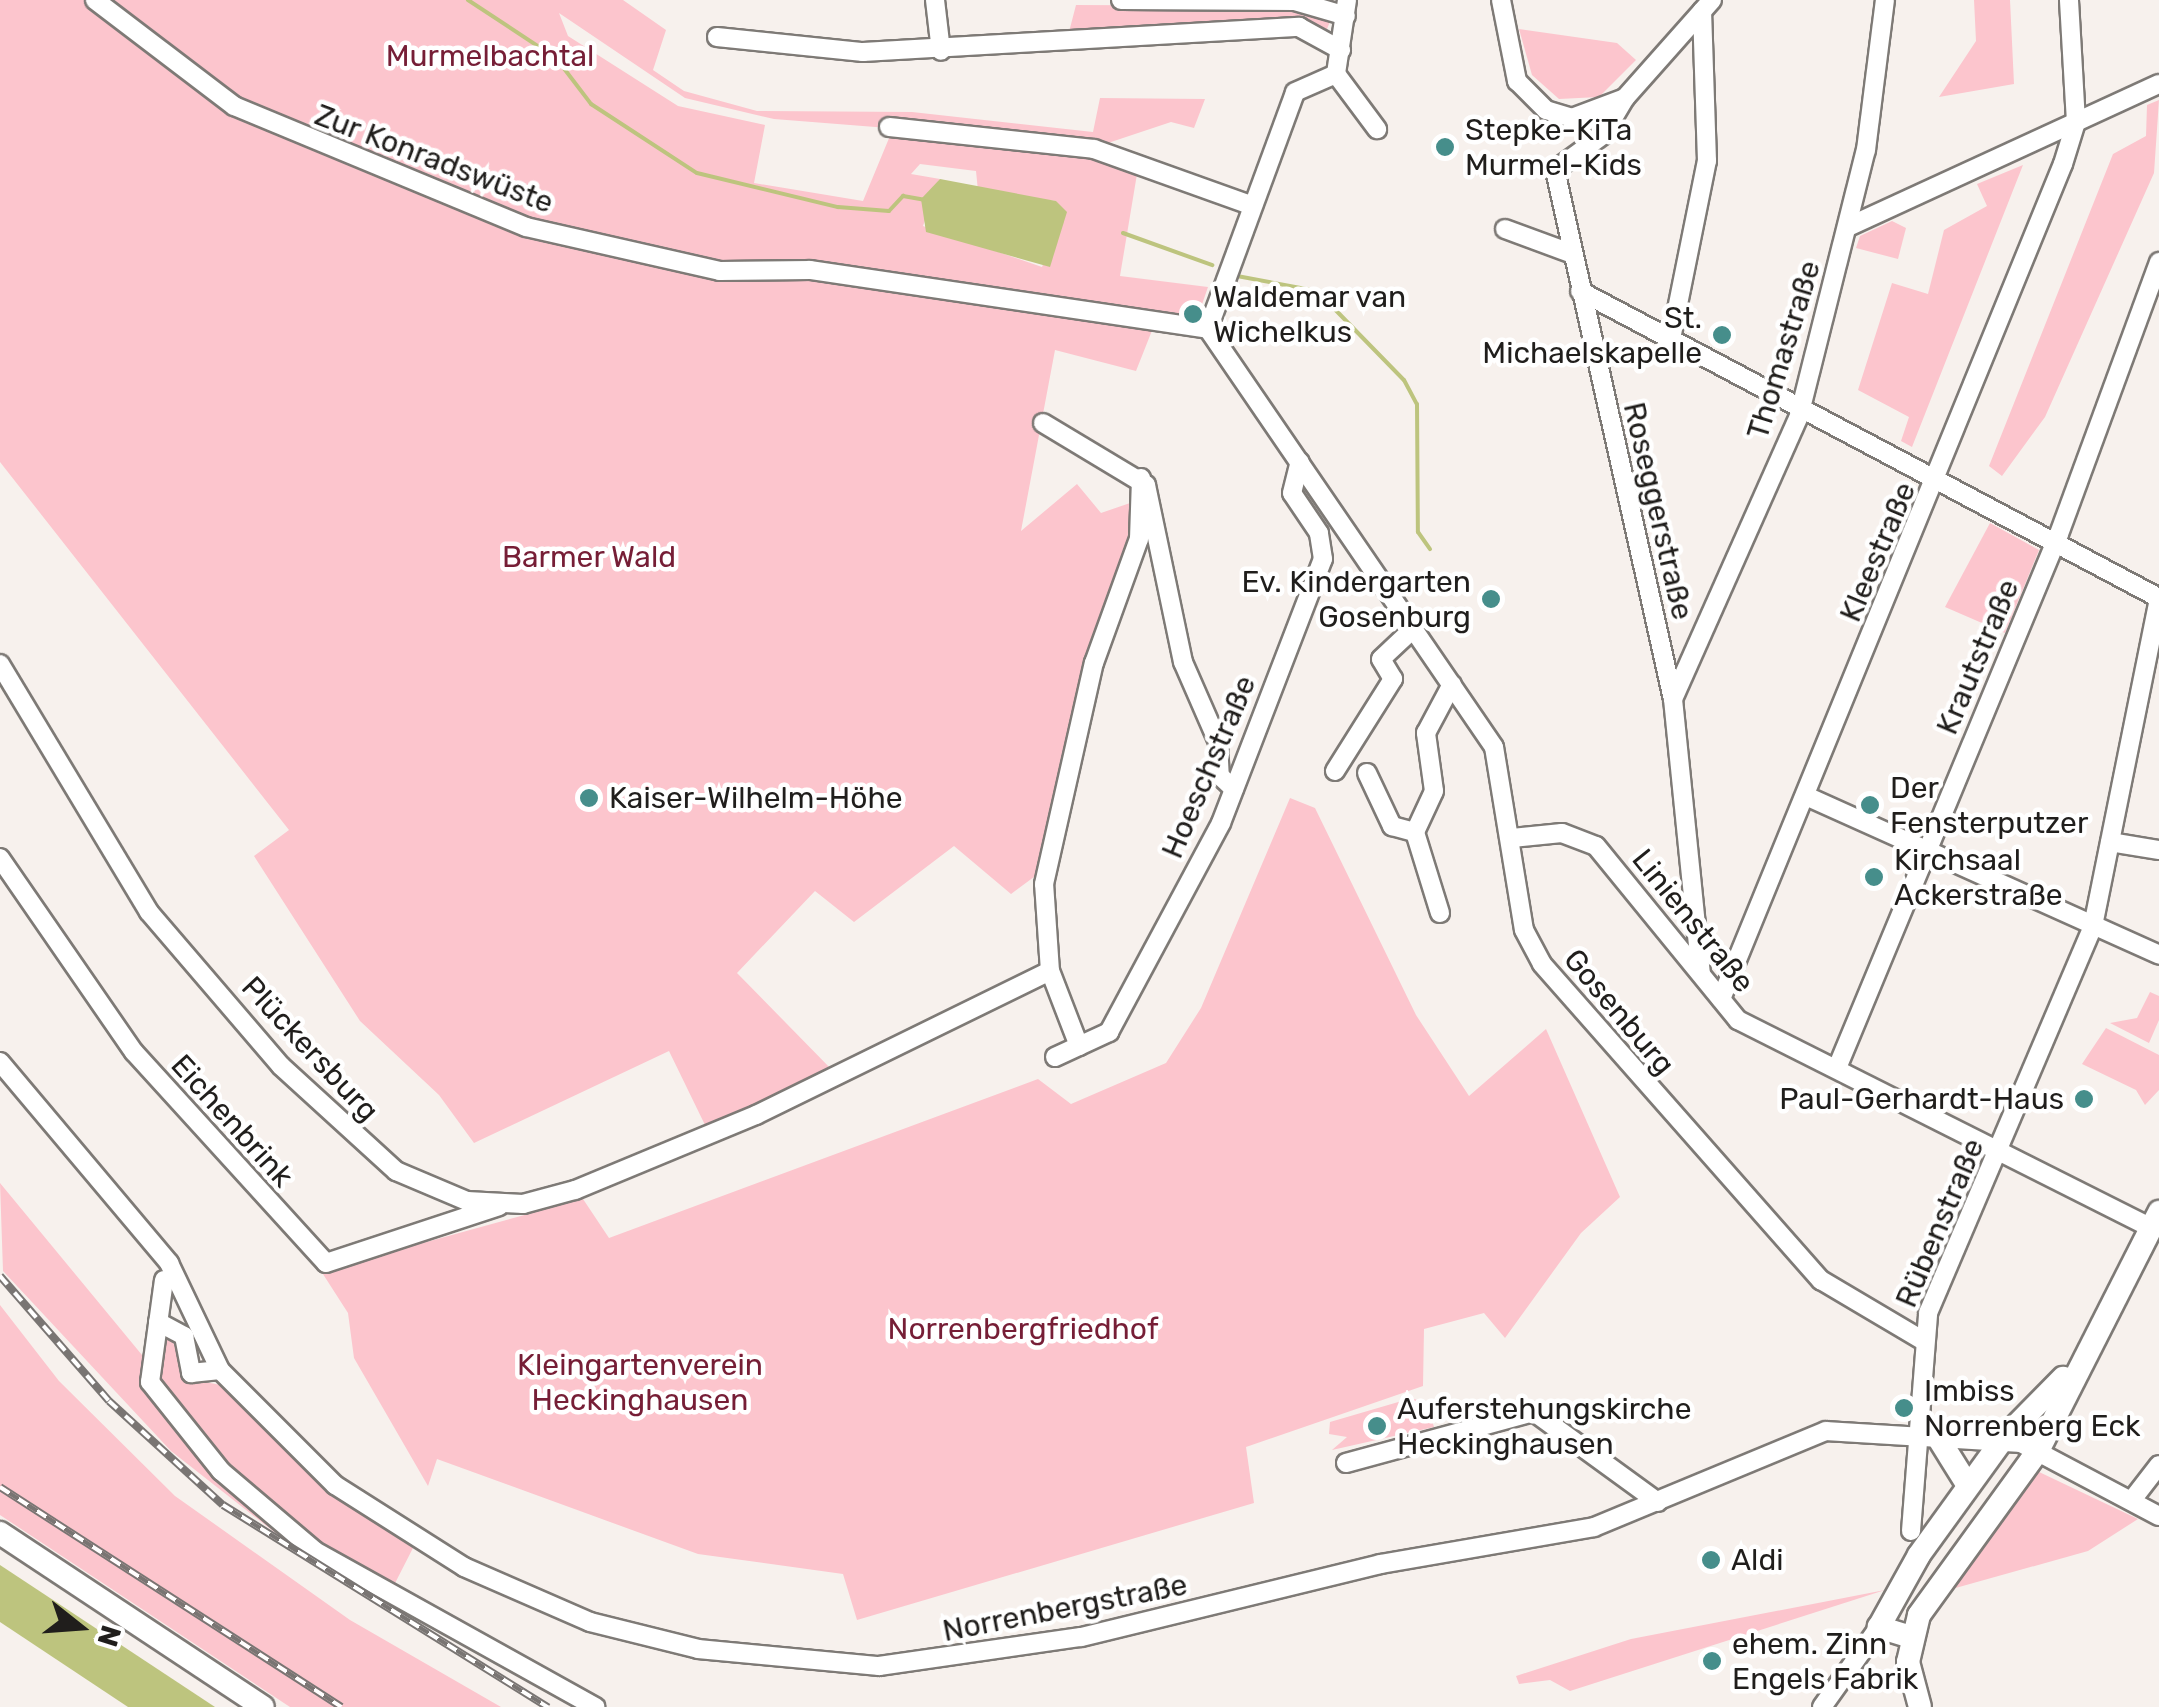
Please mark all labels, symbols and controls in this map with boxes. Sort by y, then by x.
park label: Murmelbachtal [386,38,594,74]
street label: Zur Konradswüste [309,97,559,221]
place label: Stepke-KiTa Murmel-Kids [1465,112,1642,182]
marker: Stepke-KiTa Murmel-Kids [1434,136,1456,158]
street label: Thomastraße [1740,256,1828,444]
place label: Waldemar van Wichelkus [1213,279,1408,350]
place label: St. Michaelskapelle [1482,300,1702,370]
marker: Waldemar van Wichelkus [1182,303,1204,325]
marker: St. Michaelskapelle [1711,324,1733,346]
street label: Roseggerstraße [1615,399,1701,623]
street label: Kleestraße [1832,477,1924,627]
park label: Barmer Wald [501,539,677,575]
place label: Ev. Kindergarten Gosenburg [1242,564,1471,634]
street label: Krautstraße [1929,574,2027,740]
marker: Ev. Kindergarten Gosenburg [1480,588,1502,610]
street label: Hoeschstraße [1154,670,1264,864]
place label: Der Fensterputzer [1890,770,2088,840]
place label: Kaiser-Wilhelm-Höhe [609,780,903,816]
marker: Kaiser-Wilhelm-Höhe [578,787,600,809]
marker: Der Fensterputzer [1859,794,1881,816]
street label: Linienstraße [1624,842,1762,1000]
place label: Kirchsaal Ackerstraße [1894,842,2063,912]
marker: Kirchsaal Ackerstraße [1863,866,1885,888]
street label: Gosenburg [1556,942,1682,1082]
street label: Plückersburg [234,969,386,1129]
street label: Eichenbrink [163,1047,301,1195]
place label: Paul-Gerhardt-Haus [1779,1081,2064,1117]
marker: Paul-Gerhardt-Haus [2073,1088,2095,1110]
street label: Rübenstraße [1888,1133,1992,1313]
park label: Norrenbergfriedhof [888,1311,1158,1347]
park label: Kleingartenverein Heckinghausen [517,1347,763,1418]
place label: Imbiss Norrenberg Eck [1924,1373,2141,1444]
place label: Auferstehungskirche Heckinghausen [1397,1391,1691,1462]
marker: Imbiss Norrenberg Eck [1893,1397,1915,1419]
marker: Auferstehungskirche Heckinghausen [1366,1415,1388,1437]
place label: Aldi [1731,1542,1783,1578]
marker: Aldi [1700,1549,1722,1571]
street label: Norrenbergstraße [940,1567,1190,1649]
north arrow [30,1577,130,1677]
text: N [90,1621,128,1650]
place label: ehem. Zinn Engels Fabrik [1732,1626,1918,1696]
marker: ehem. Zinn Engels Fabrik [1701,1650,1723,1672]

